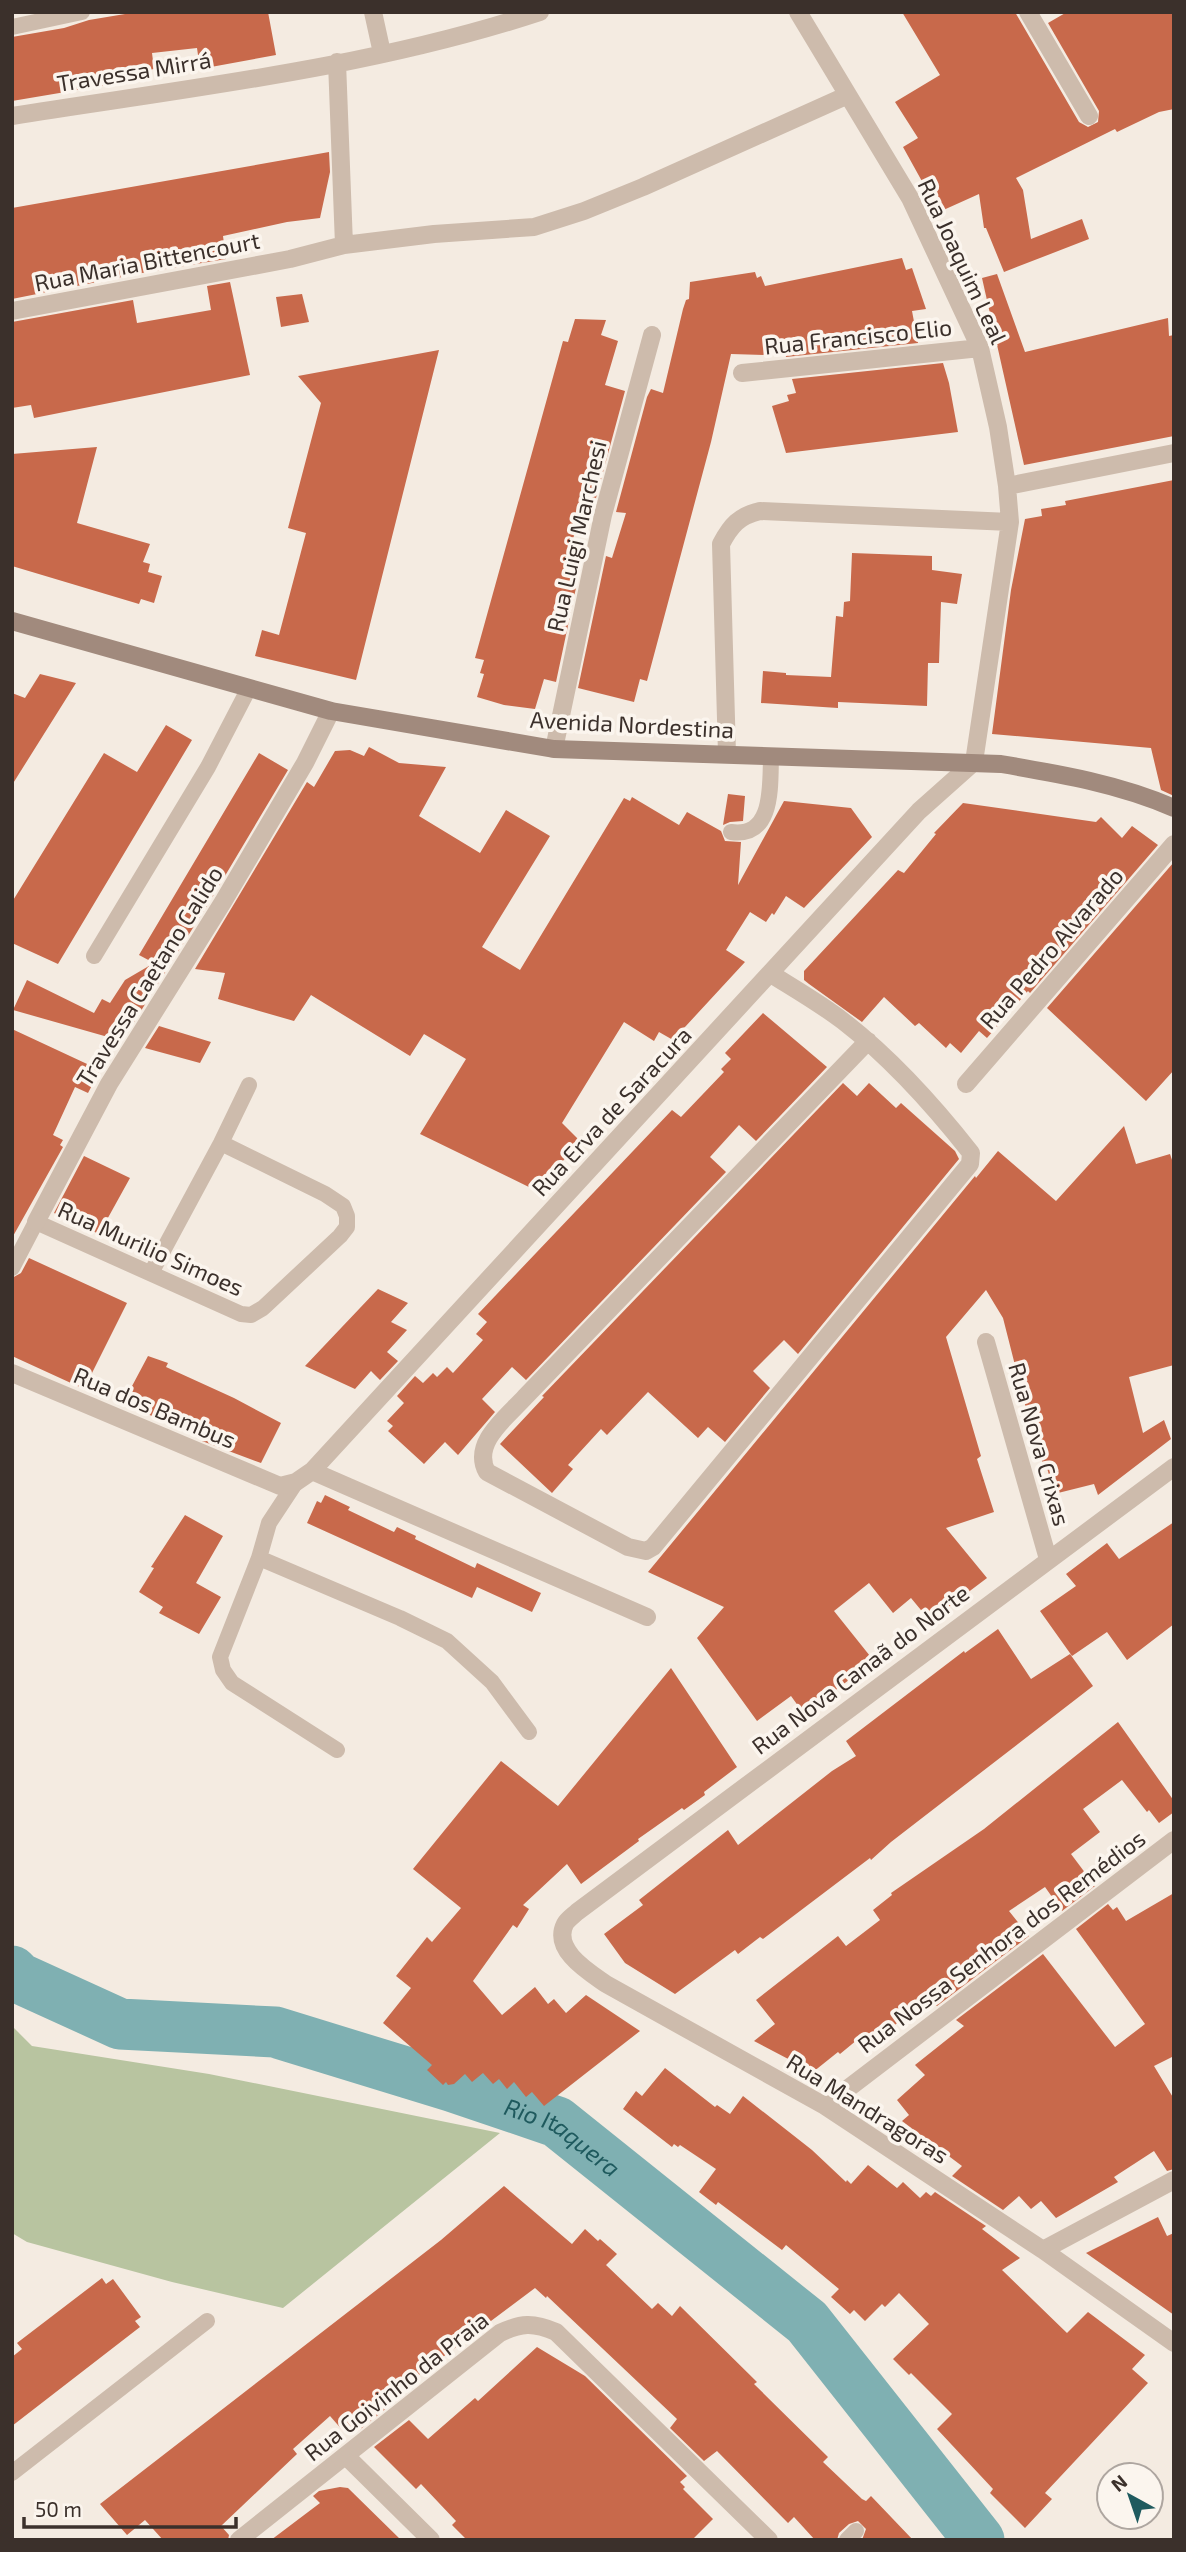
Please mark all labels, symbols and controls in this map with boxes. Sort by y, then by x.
street label: Travessa Mirrá [55,45,213,97]
street label: Rua Joaquim Leal [913,174,1014,348]
street label: Rua Maria Bittencourt [32,225,262,297]
street label: Rua Francisco Elio [763,312,953,360]
street label: Rua Luigi Marchesi [540,438,612,634]
street label: Avenida Nordestina [529,705,735,743]
street label: Travessa Caetano Calido [70,861,228,1091]
street label: Rua Pedro Alvarado [974,862,1128,1034]
street label: Rua Erva de Saracura [525,1021,697,1201]
street label: Rua Murilio Simoes [54,1195,248,1301]
street label: Rua Nova Crixas [1003,1359,1077,1529]
street label: Rua dos Bambus [70,1360,240,1454]
street label: Rua Nova Canaã do Norte [746,1578,974,1760]
street label: Rua Nossa Senhora dos Remédios [852,1824,1150,2058]
street label: Rua Mandragoras [782,2047,954,2169]
water label: Rio Itaquera [501,2091,627,2182]
street label: Rua Goivinho da Praia [298,2305,494,2467]
north arrow [1095,2461,1165,2531]
text: N [1106,2469,1131,2496]
scale bar [24,2486,236,2530]
text: 50 m [35,2496,82,2521]

